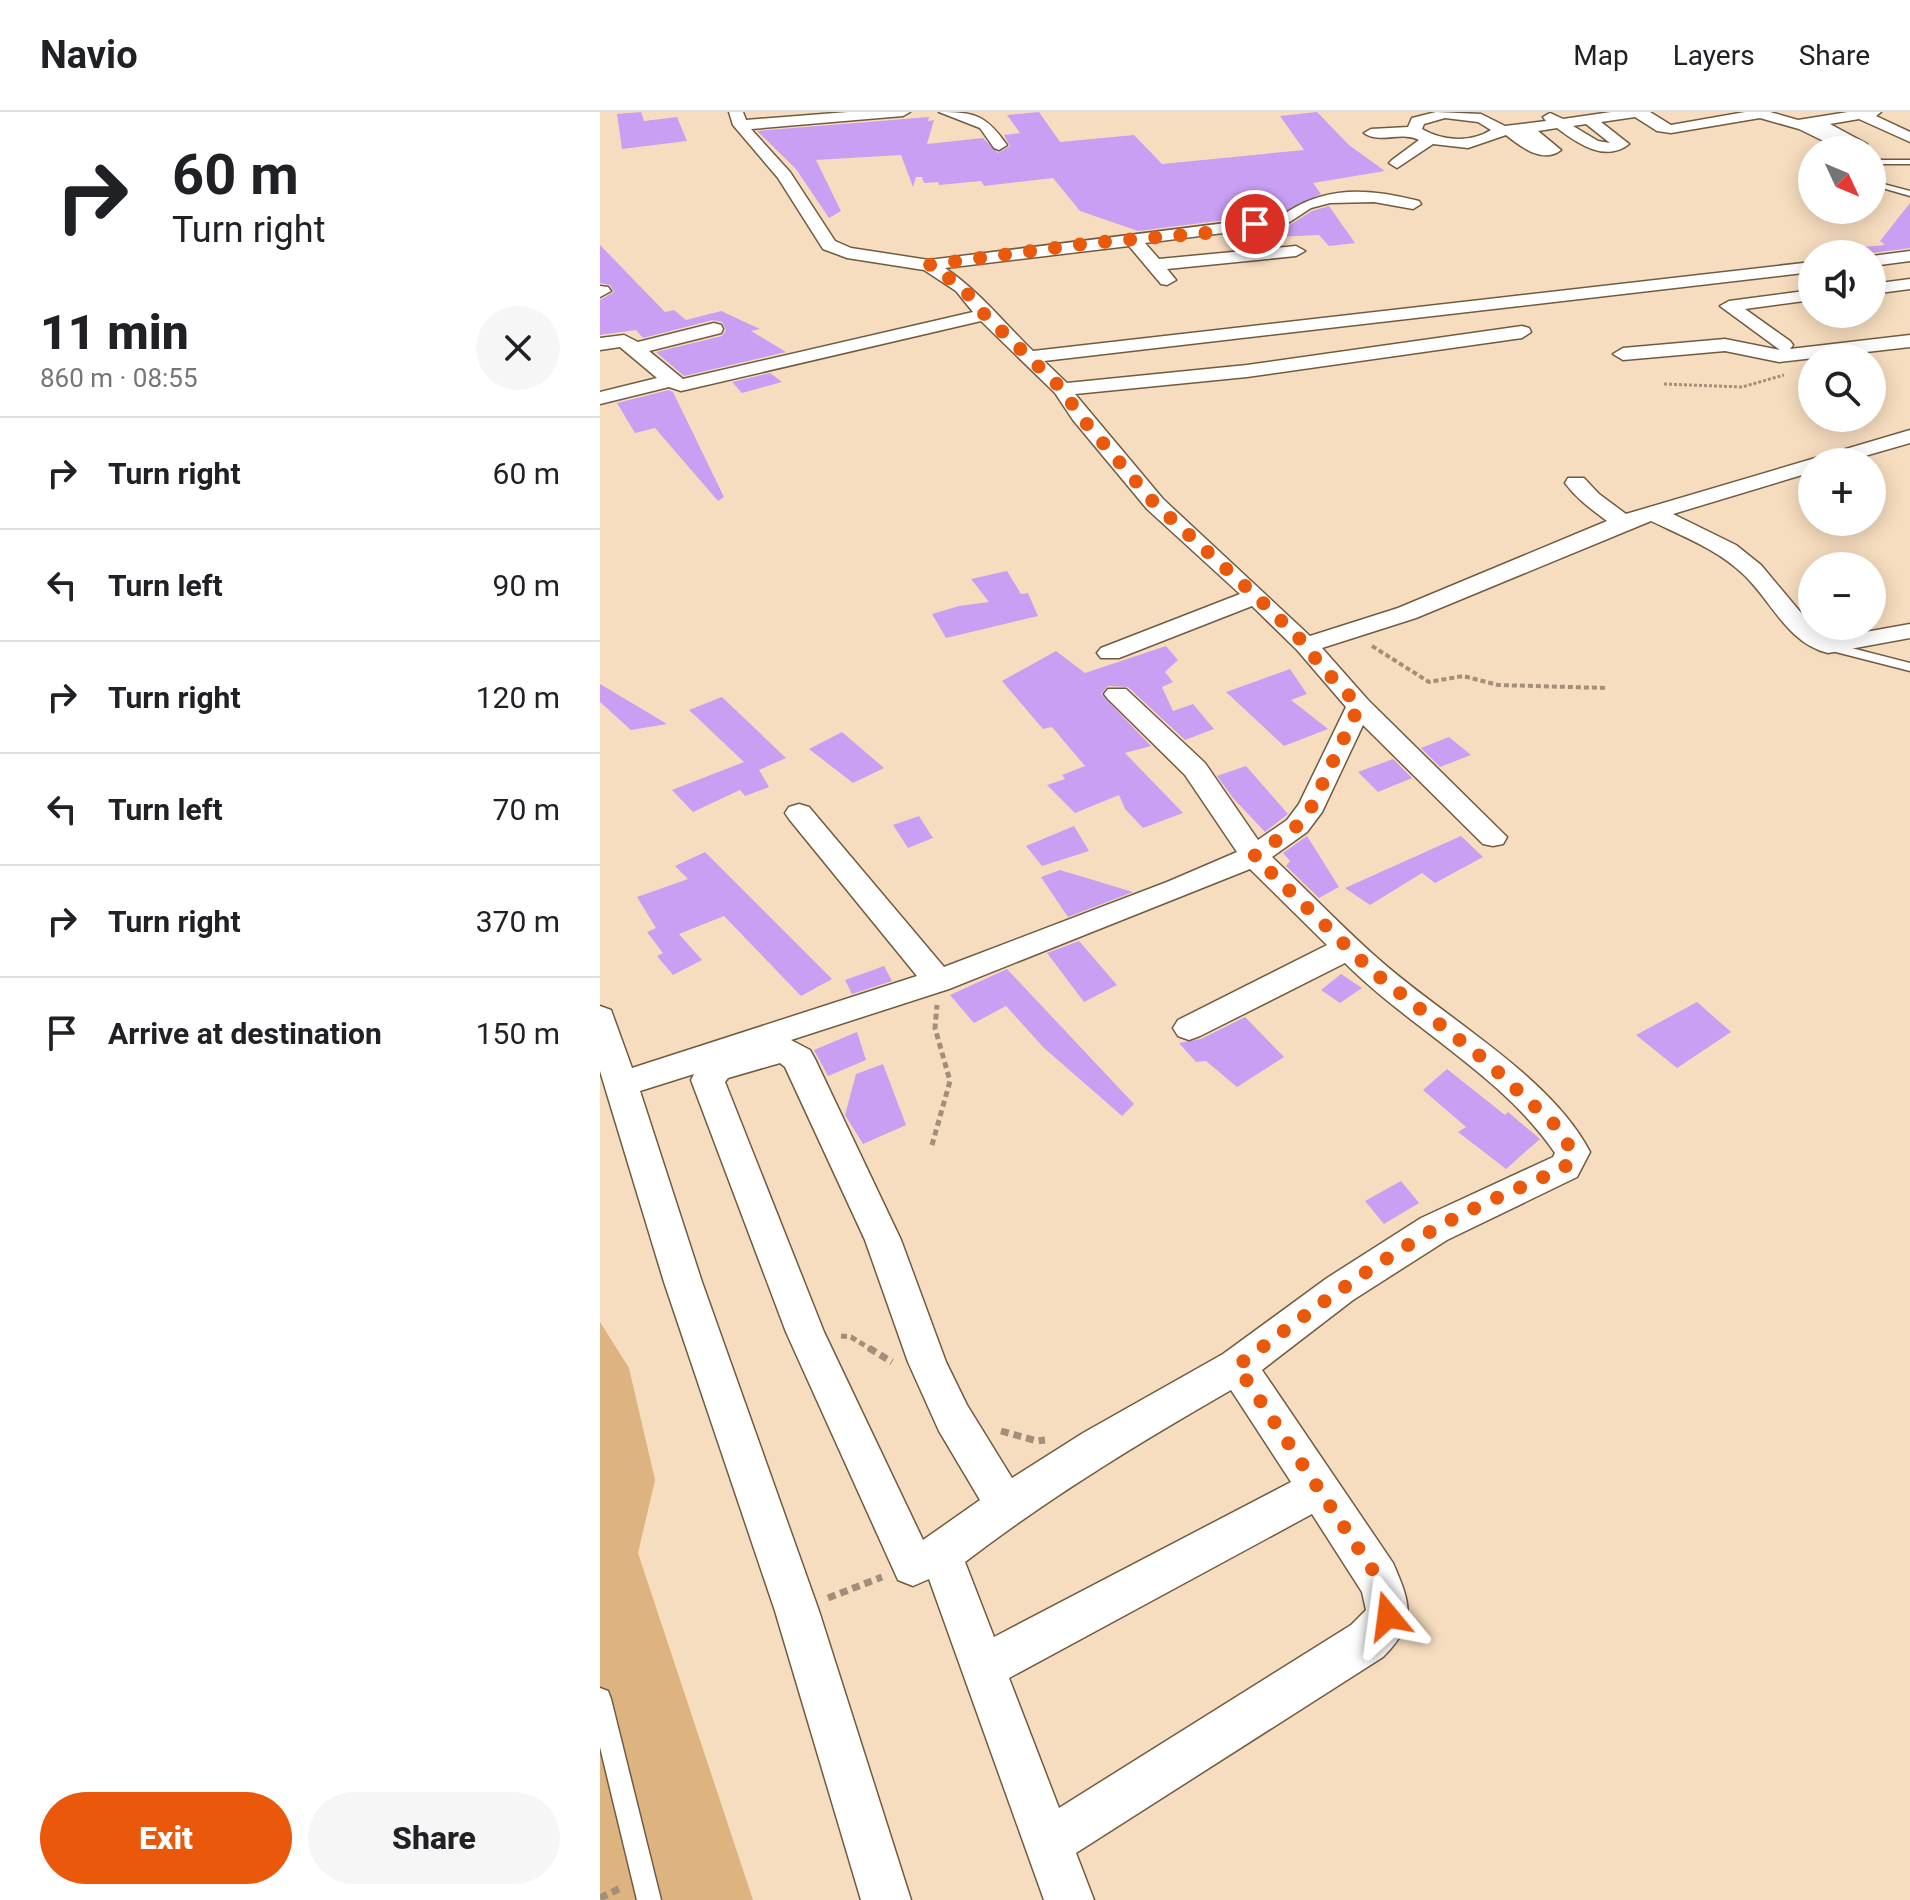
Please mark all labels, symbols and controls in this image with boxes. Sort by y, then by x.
text: Navio [40,33,138,77]
text: Map [1573,39,1629,72]
text: Layers [1673,39,1755,72]
text: Share [1799,39,1870,72]
north arrow [1798,136,1886,224]
map controls [1798,136,1886,640]
text: 60 m [172,142,299,208]
icon: right [40,144,144,248]
pin [1221,190,1289,258]
icon: arrive [1233,202,1277,246]
text: Turn right [172,209,325,251]
button: sound [1798,240,1886,328]
text: 11 min [40,304,189,361]
button: close [476,306,560,390]
button: search [1798,344,1886,432]
text: 860 m · 08:55 [40,363,198,393]
button: + [1798,448,1886,536]
icon: right [40,451,84,495]
text: Turn right [108,456,241,491]
text: 60 m [493,456,560,491]
button: − [1798,552,1886,640]
icon: left [40,563,84,607]
text: Turn left [108,568,223,603]
text: 90 m [493,568,560,603]
icon: right [40,675,84,719]
text: Turn right [108,680,241,715]
text: 120 m [476,680,560,715]
icon: left [40,787,84,831]
text: Turn left [108,792,223,827]
text: 70 m [493,792,560,827]
icon: right [40,899,84,943]
text: Turn right [108,904,241,939]
text: 370 m [476,904,560,939]
icon: arrive [40,1011,84,1055]
text: Arrive at destination [108,1016,382,1051]
text: 150 m [476,1016,560,1051]
position arrow [1346,1574,1430,1658]
button: Exit [40,1792,292,1884]
button: Share [308,1792,560,1884]

